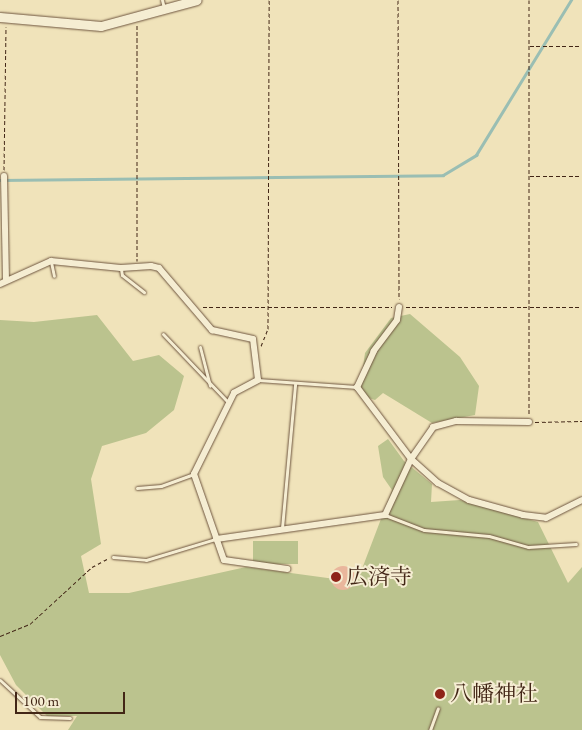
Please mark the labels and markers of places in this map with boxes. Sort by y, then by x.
place label: 広済寺 [346,564,412,590]
marker: 広済寺 [330,571,342,583]
place label: 八幡神社 [450,681,538,707]
marker: 八幡神社 [434,688,446,700]

